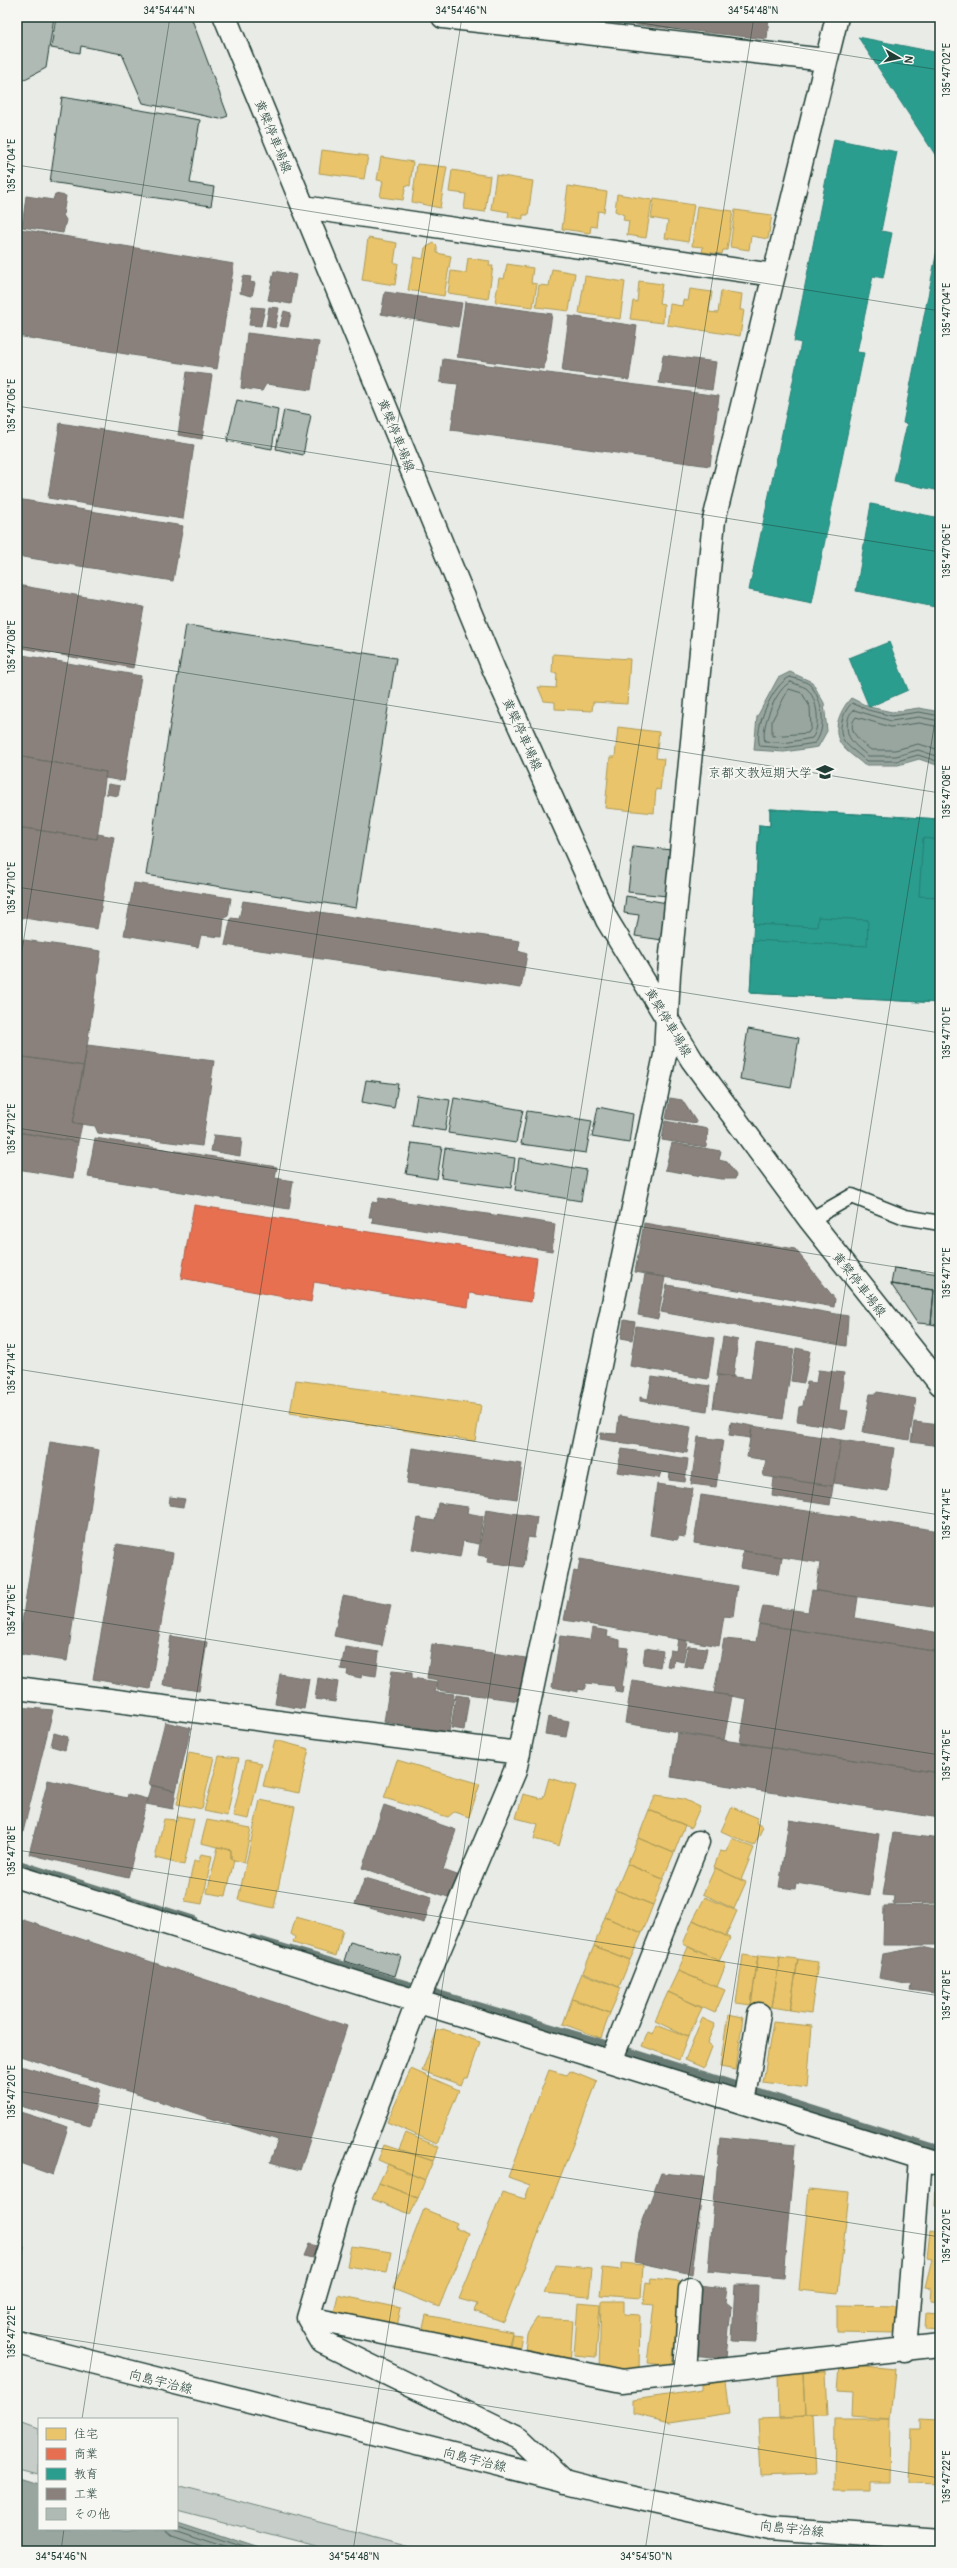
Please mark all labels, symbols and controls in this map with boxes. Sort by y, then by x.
text: 34°54'44"N [143,5,195,17]
text: 34°54'46"N [435,5,487,17]
text: 34°54'48"N [728,5,779,17]
north arrow [879,38,919,78]
text: 135°47'02"E [941,43,953,97]
text: N [901,55,915,65]
street label: 黄檗停車場線 [251,97,295,176]
text: 135°47'04"E [6,139,18,193]
text: 135°47'04"E [941,283,953,337]
text: 135°47'06"E [6,379,18,433]
street label: 黄檗停車場線 [374,396,418,475]
text: 135°47'06"E [941,524,953,578]
text: 135°47'08"E [6,620,18,674]
street label: 黄檗停車場線 [499,696,546,774]
school or university icon: 京都文教短期大学 [815,762,835,782]
place label: 京都文教短期大学 [708,765,812,781]
text: 135°47'08"E [941,765,953,819]
text: 135°47'10"E [6,862,18,914]
street label: 黄檗停車場線 [641,985,696,1061]
text: 135°47'10"E [941,1007,953,1059]
text: 135°47'12"E [6,1103,18,1155]
text: 135°47'12"E [941,1247,953,1299]
street label: 黄檗停車場線 [829,1249,890,1321]
text: 135°47'14"E [6,1343,18,1395]
text: 135°47'14"E [941,1488,953,1540]
text: 135°47'16"E [6,1584,18,1636]
text: 135°47'16"E [941,1729,953,1781]
text: 135°47'18"E [6,1826,18,1876]
text: 135°47'18"E [941,1970,953,2020]
text: 135°47'20"E [6,2065,18,2119]
text: 135°47'20"E [941,2209,953,2263]
text: 135°47'22"E [6,2306,18,2358]
street label: 向島宇治線 [127,2366,195,2398]
legend [38,2418,178,2530]
text: 住宅 [74,2427,98,2442]
street label: 向島宇治線 [441,2444,509,2476]
text: 商業 [74,2447,98,2462]
text: 135°47'22"E [941,2451,953,2503]
text: 教育 [74,2467,98,2482]
text: 工業 [74,2487,98,2502]
text: その他 [74,2507,110,2522]
street label: 向島宇治線 [759,2518,826,2540]
text: 34°54'46"N [35,2551,87,2563]
text: 34°54'48"N [329,2551,380,2563]
text: 34°54'50"N [620,2551,672,2563]

